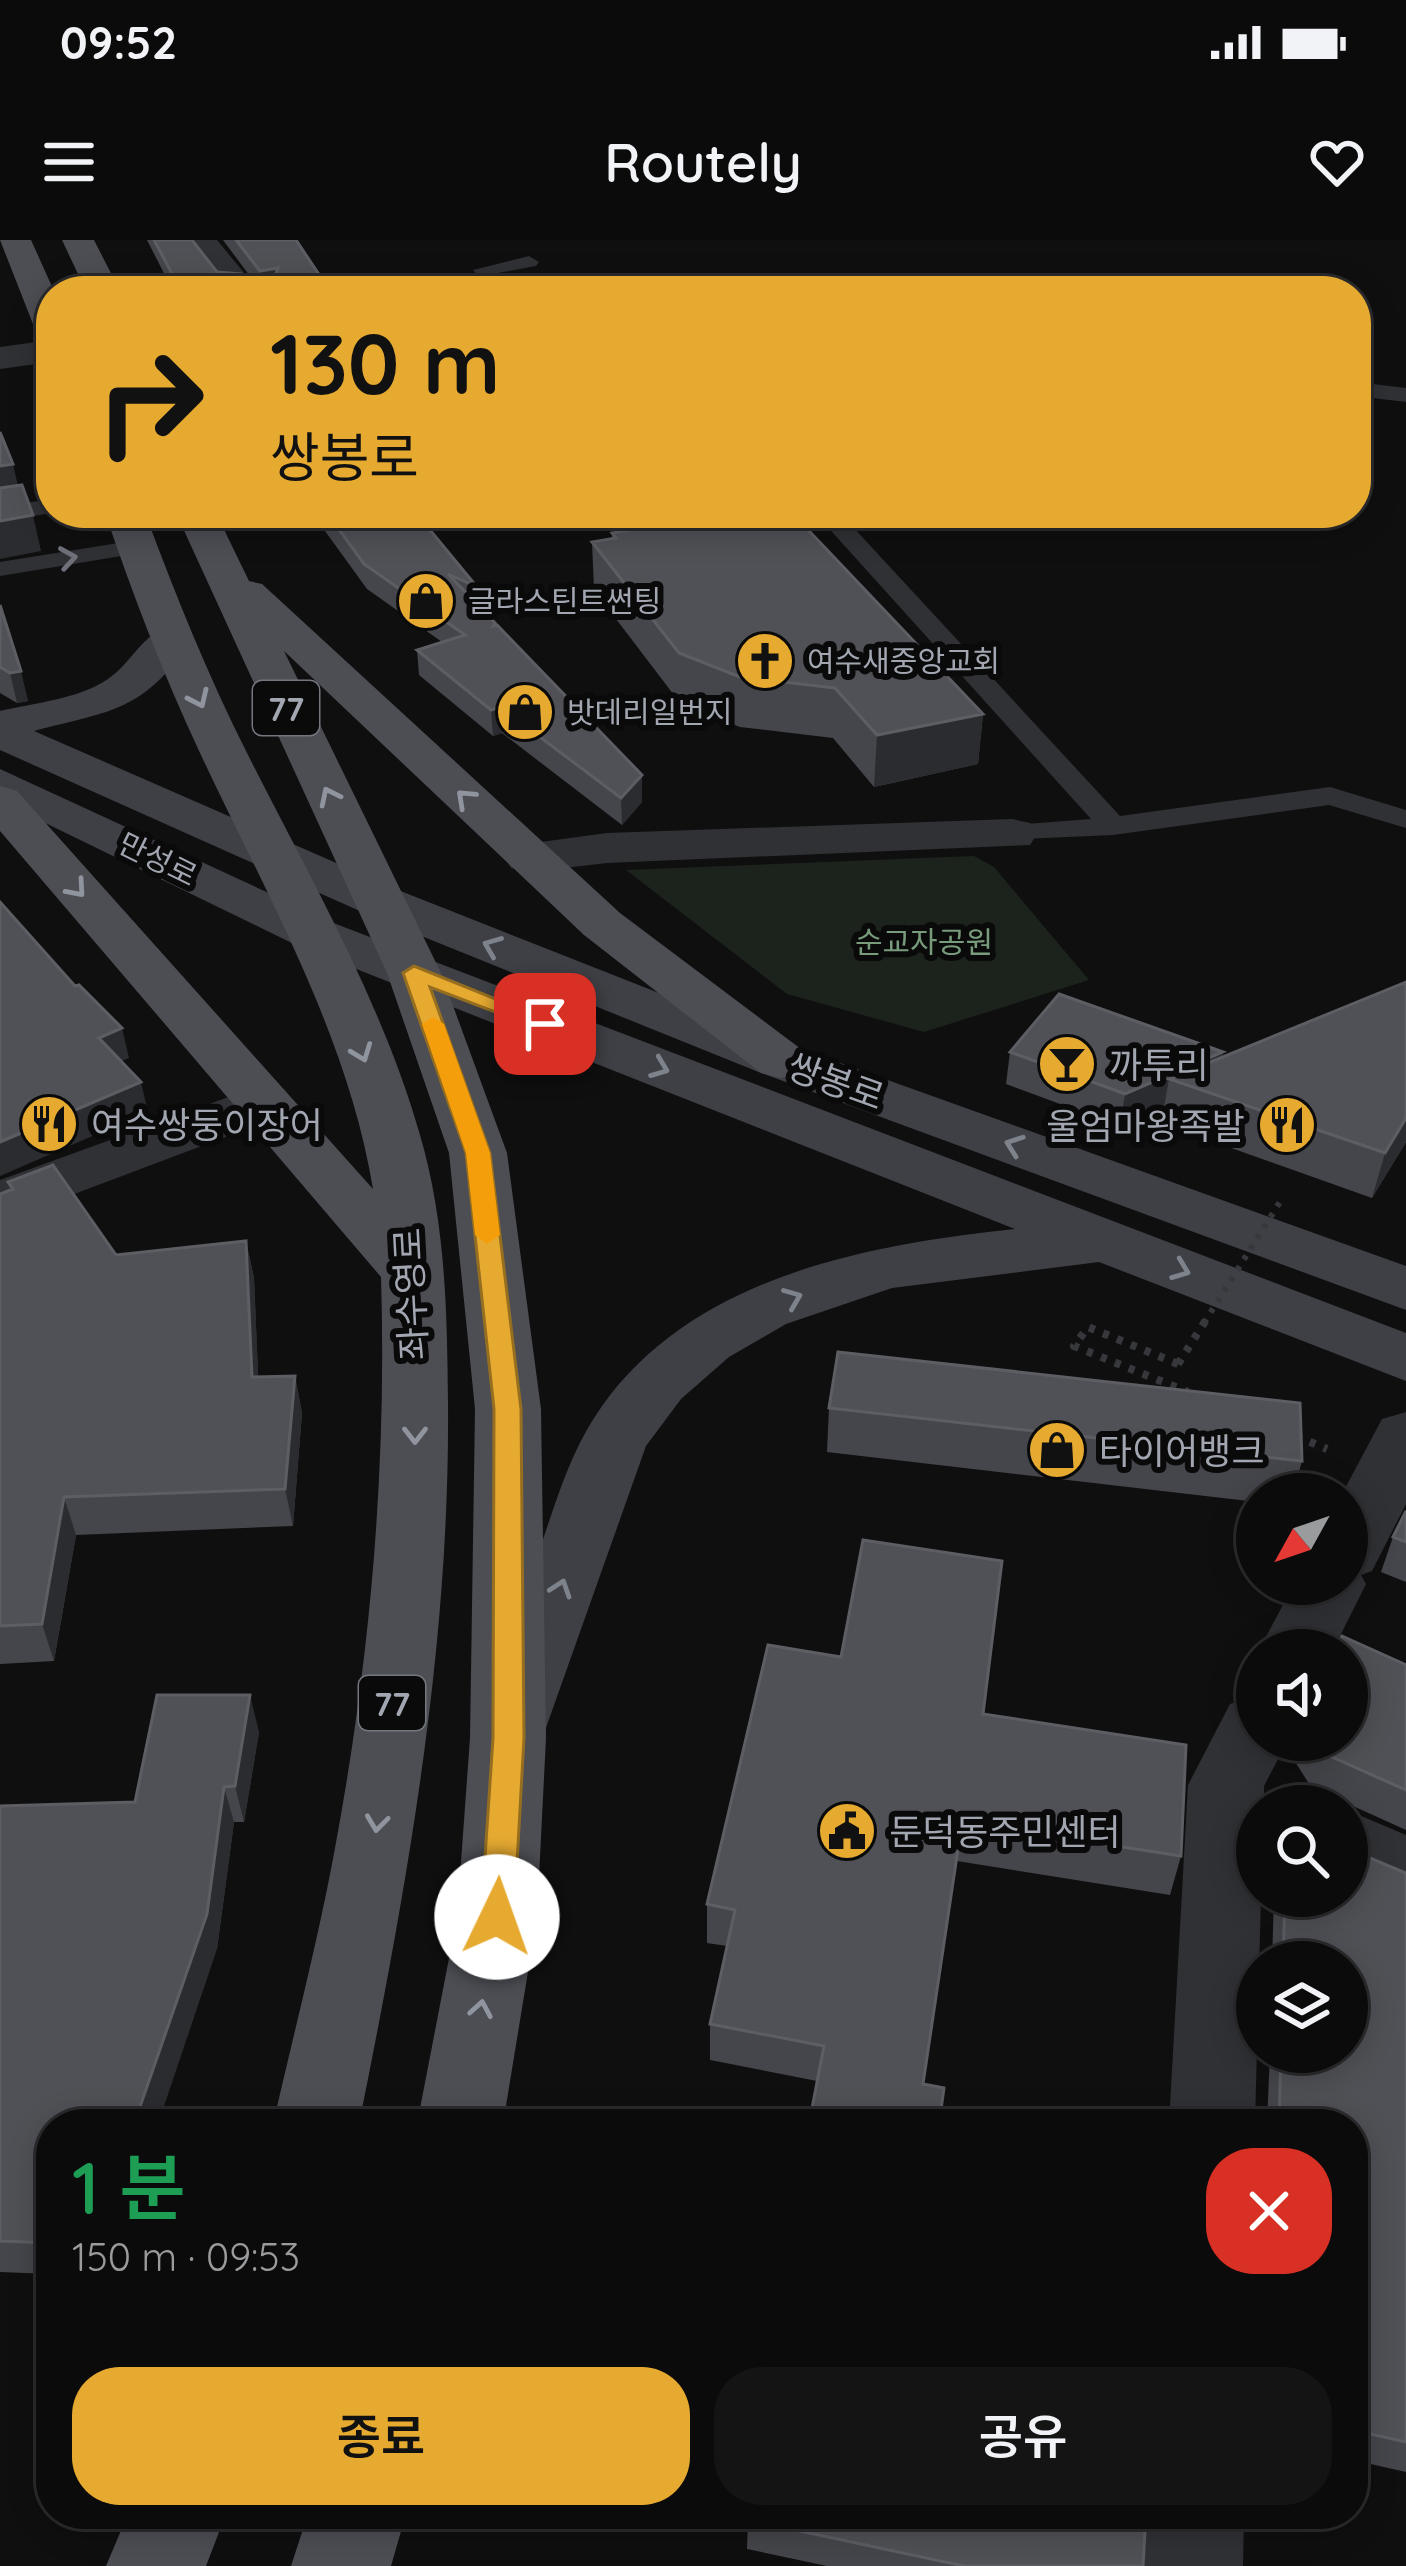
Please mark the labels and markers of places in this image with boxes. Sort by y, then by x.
shop icon: 글라스틴트썬팅 [395,570,457,632]
place label: 글라스틴트썬팅 [468,582,661,620]
church icon: 여수새중앙교회 [734,630,796,692]
place label: 여수새중앙교회 [807,642,1000,680]
shop icon: 밧데리일번지 [494,681,556,743]
place label: 밧데리일번지 [567,693,733,731]
pin [494,973,596,1075]
bar icon: 까투리 [1036,1033,1098,1095]
place label: 까투리 [1109,1042,1208,1087]
restaurant icon: 여수쌍둥이장어 [18,1093,80,1155]
restaurant icon: 울엄마왕족발 [1256,1094,1318,1156]
place label: 여수쌍둥이장어 [91,1102,323,1147]
place label: 울엄마왕족발 [1046,1103,1245,1148]
shop icon: 타이어뱅크 [1026,1419,1088,1481]
place label: 타이어뱅크 [1099,1428,1265,1473]
public building icon: 둔덕동주민센터 [816,1800,878,1862]
place label: 둔덕동주민센터 [889,1809,1121,1854]

